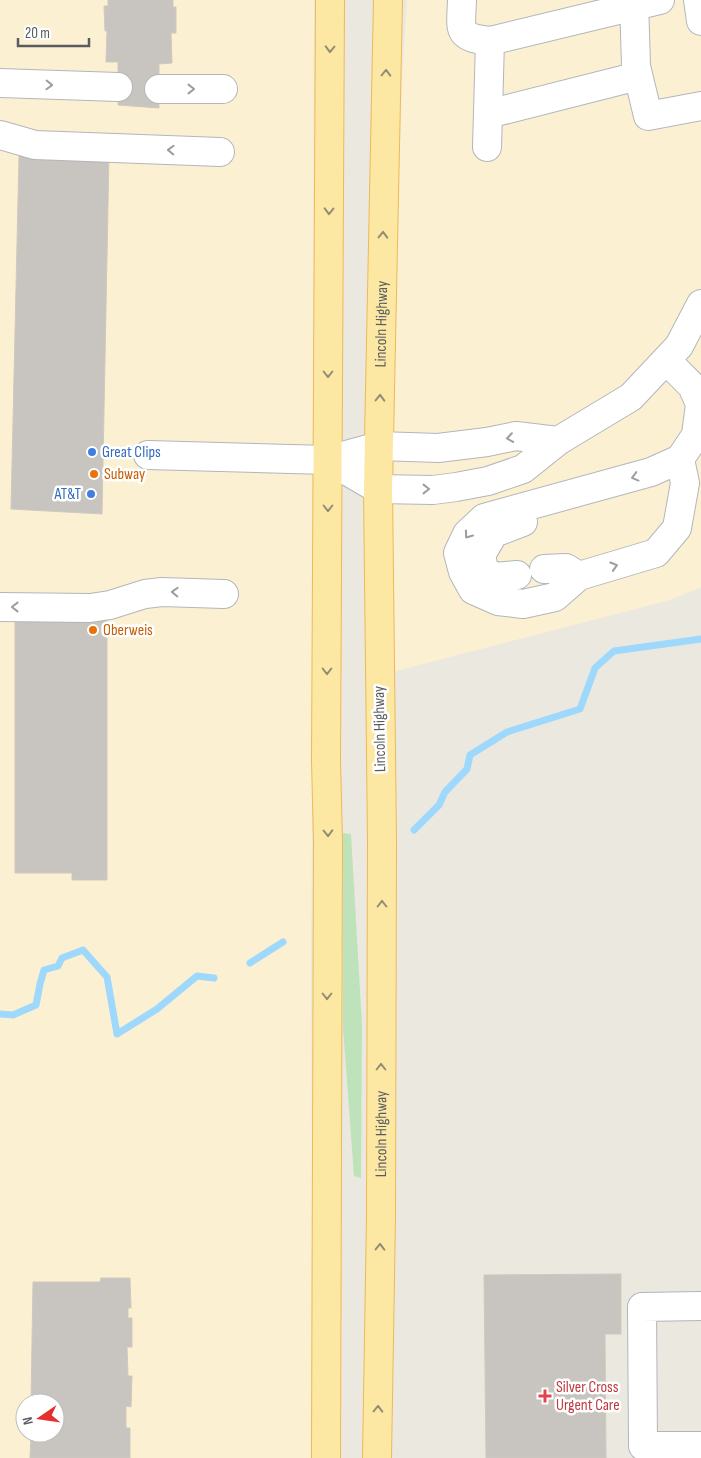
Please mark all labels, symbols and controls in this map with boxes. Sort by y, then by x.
scale bar [18,15,89,47]
text: 20 m [25,24,50,43]
one-way arrow [325,45,335,53]
one-way arrow [381,68,391,76]
one-way arrow [45,80,53,90]
one-way arrow [188,84,196,94]
one-way arrow [167,145,175,156]
one-way arrow [323,207,334,215]
one-way arrow [378,231,388,238]
street label: Lincoln Highway [371,281,392,368]
one-way arrow [323,370,333,378]
one-way arrow [374,393,385,401]
one-way arrow [506,432,515,442]
place label: Great Clips [102,443,161,462]
marker: Great Clips [86,446,98,458]
place label: Subway [104,465,145,484]
marker: Subway [88,468,100,480]
one-way arrow [632,471,640,481]
one-way arrow [423,484,431,494]
place label: AT&T [54,485,81,504]
marker: AT&T [85,488,97,500]
one-way arrow [323,505,333,513]
one-way arrow [465,529,474,539]
one-way arrow [609,562,617,572]
one-way arrow [171,587,179,597]
one-way arrow [11,602,18,612]
place label: Oberweis [103,621,153,640]
marker: Oberweis [87,624,99,636]
one-way arrow [322,668,332,675]
street label: Lincoln Highway [370,686,390,772]
one-way arrow [323,830,333,838]
one-way arrow [377,900,387,908]
one-way arrow [322,992,332,1000]
one-way arrow [376,1063,386,1070]
street label: Lincoln Highway [372,1091,391,1177]
one-way arrow [375,1243,386,1251]
place label: Silver Cross Urgent Care [556,1378,620,1415]
marker: Silver Cross Urgent Care [538,1389,552,1403]
north arrow [15,1393,65,1443]
one-way arrow [373,1405,383,1413]
text: N [19,1415,37,1426]

